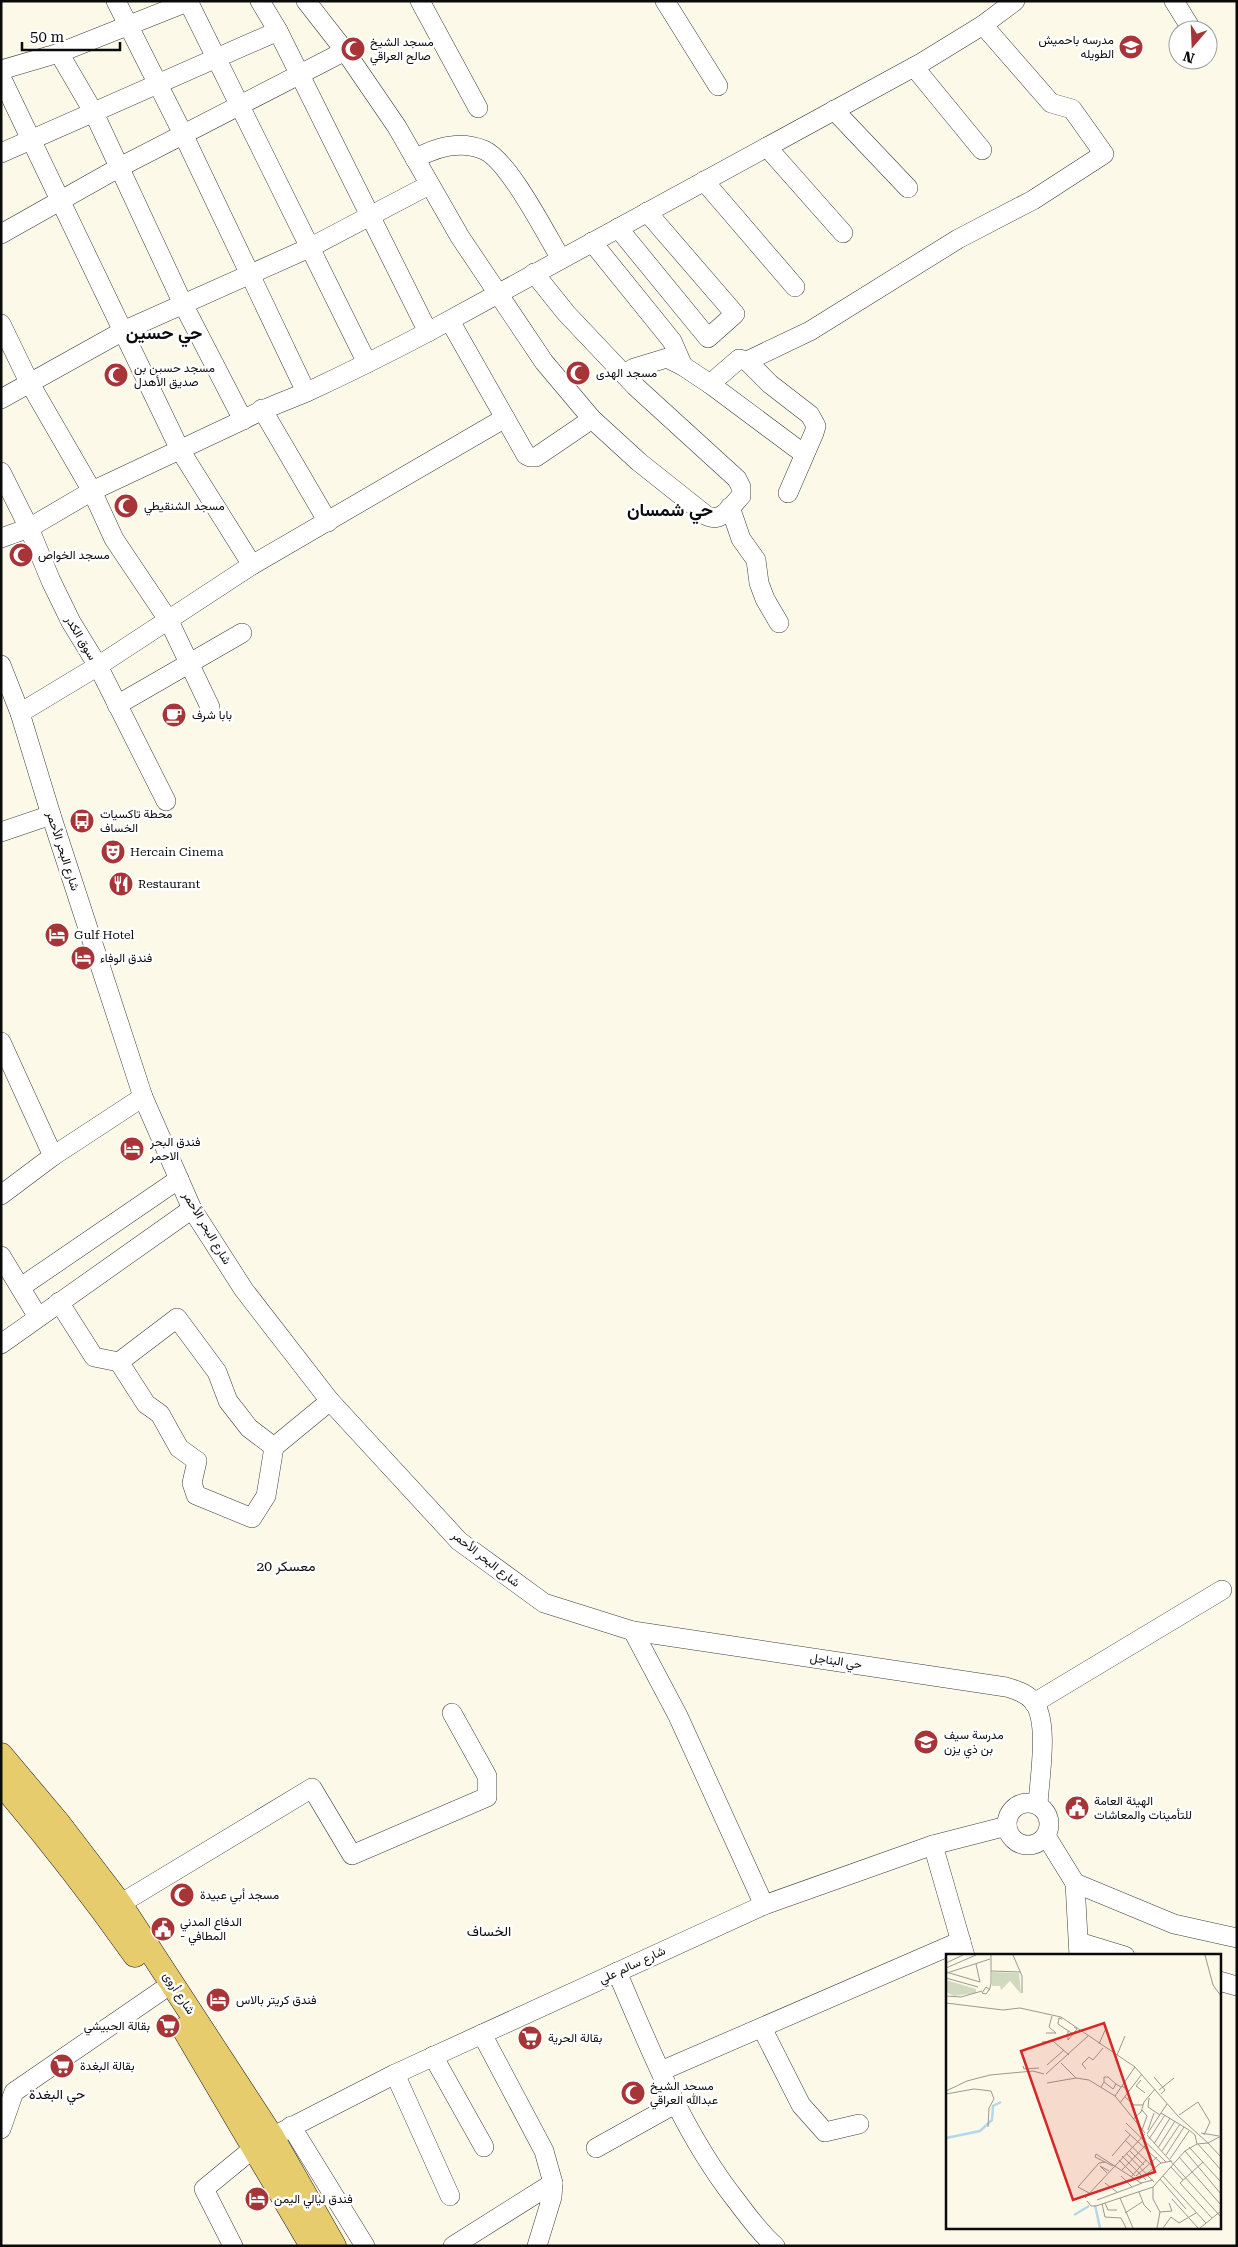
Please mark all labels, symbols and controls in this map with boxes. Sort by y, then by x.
scale bar [22,20,120,52]
north arrow [1168,20,1218,70]
text: 50 m [30,28,65,46]
place label: مدرسه باحميش الطويله [1039,33,1114,62]
school or university icon: مدرسه باحميش الطويله [1118,34,1144,60]
place label: مسجد الشيخ صالح العراقي [370,35,434,66]
mosque icon: مسجد الشيخ صالح العراقي [340,36,366,62]
text: N [1181,48,1196,67]
district label: حي حسين [126,322,202,348]
mosque icon: مسجد الهدى [565,360,591,386]
place label: مسجد حسين بن صديق الأهدل [134,361,215,390]
mosque icon: مسجد حسين بن صديق الأهدل [103,362,129,388]
place label: مسجد الهدى [596,366,657,381]
mosque icon: مسجد الشنقيطي [113,493,139,519]
place label: مسجد الشنقيطي [144,499,225,516]
district label: حي شمسان [627,499,713,525]
mosque icon: مسجد الخواص [8,542,34,568]
place label: مسجد الخواص [38,548,110,563]
street label: سوق الكدر [61,613,100,663]
cafe icon: بابا شرف [161,702,187,728]
place label: بابا شرف [192,708,232,723]
place label: محطة تاكسيات الخساف [100,807,173,835]
bus stop icon: محطة تاكسيات الخساف [69,808,95,834]
street label: شارع البحر الأحمر [41,809,82,893]
theatre icon: Hercain Cinema [100,839,126,865]
place label: Hercain Cinema [130,845,224,859]
restaurant icon: Restaurant [108,871,134,897]
place label: Restaurant [138,877,201,891]
hotel icon: Gulf Hotel [44,922,70,948]
place label: Gulf Hotel [74,928,135,942]
hotel icon: فندق الوفاء [70,945,96,971]
place label: فندق الوفاء [100,951,152,966]
place label: فندق البحر الاحمر [149,1135,200,1164]
hotel icon: فندق البحر الاحمر [119,1136,145,1162]
street label: شارع البحر الأحمر [178,1188,234,1268]
street label: شارع البحر الأحمر [447,1527,523,1592]
district label: معسكر 20 [256,1558,316,1575]
street label: حي البناجل [809,1650,863,1675]
place label: مدرسة سيف بن ذي يزن [944,1728,1004,1759]
school or university icon: مدرسة سيف بن ذي يزن [913,1729,939,1755]
place label: الهيئة العامة للتأمينات والمعاشات [1094,1794,1192,1823]
public building icon: الهيئة العامة للتأمينات والمعاشات [1064,1795,1090,1821]
mosque icon: مسجد أبي عبيدة [169,1882,195,1908]
place label: مسجد أبي عبيدة [200,1888,279,1905]
place label: الدفاع المدني - المطافي [180,1915,242,1946]
public building icon: الدفاع المدني - المطافي [150,1916,176,1942]
district label: الخساف [467,1923,511,1939]
street label: شارع سالم علي [597,1943,669,1989]
inset map [946,1954,1220,2230]
street label: شارع أروى [158,1969,198,2018]
hotel icon: فندق كريتر بالاس [205,1987,231,2013]
place label: فندق كريتر بالاس [236,1993,317,2008]
supermarket icon: بقالة الحبيشي [155,2013,181,2039]
place label: بقالة الحبيشي [84,2019,150,2036]
supermarket icon: بقالة الحرية [517,2025,543,2051]
place label: بقالة الحرية [548,2031,602,2046]
supermarket icon: بقالة البغدة [49,2053,75,2079]
place label: بقالة البغدة [80,2059,135,2073]
place label: مسجد الشيخ عبدالله العراقي [650,2079,718,2110]
mosque icon: مسجد الشيخ عبدالله العراقي [620,2080,646,2106]
district label: حي البغدة [29,2086,85,2106]
hotel icon: فندق ليالي اليمن [244,2186,270,2212]
place label: فندق ليالي اليمن [274,2192,353,2209]

